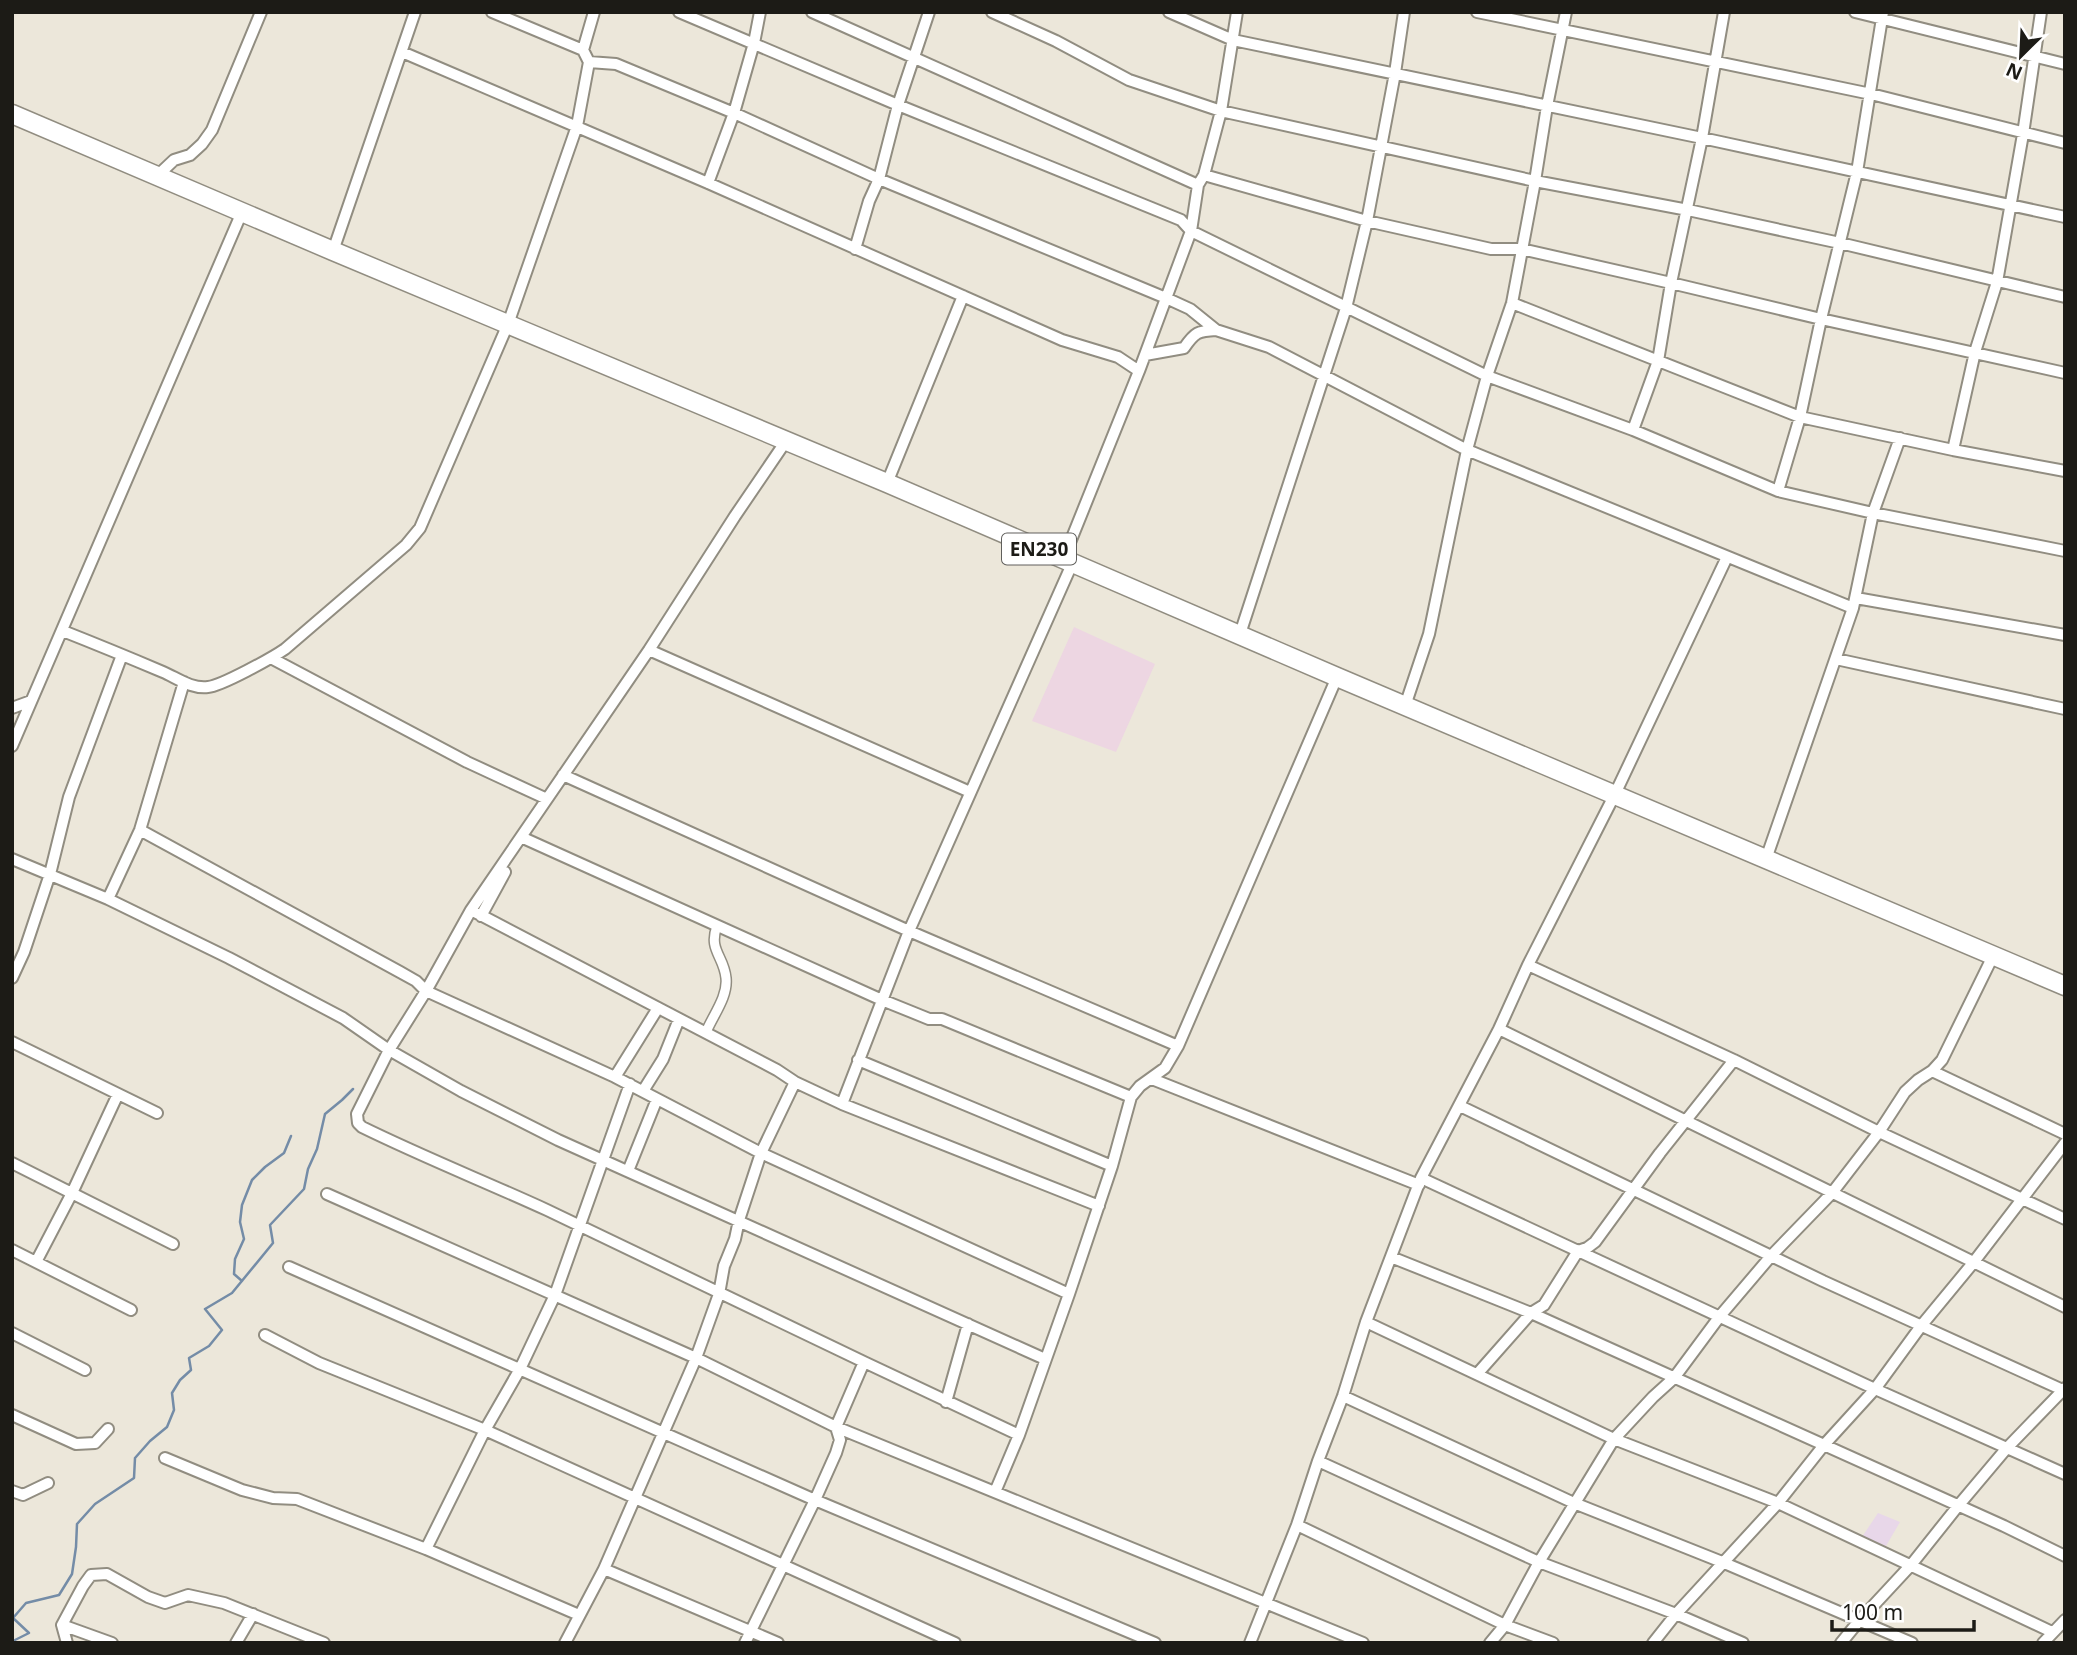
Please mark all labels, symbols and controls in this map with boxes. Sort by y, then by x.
north arrow [1986,21,2056,91]
text: N [2002,57,2026,87]
road number: EN230 [1002,534,1076,564]
scale bar [1832,1588,1974,1632]
text: 100 m [1842,1598,1903,1626]

